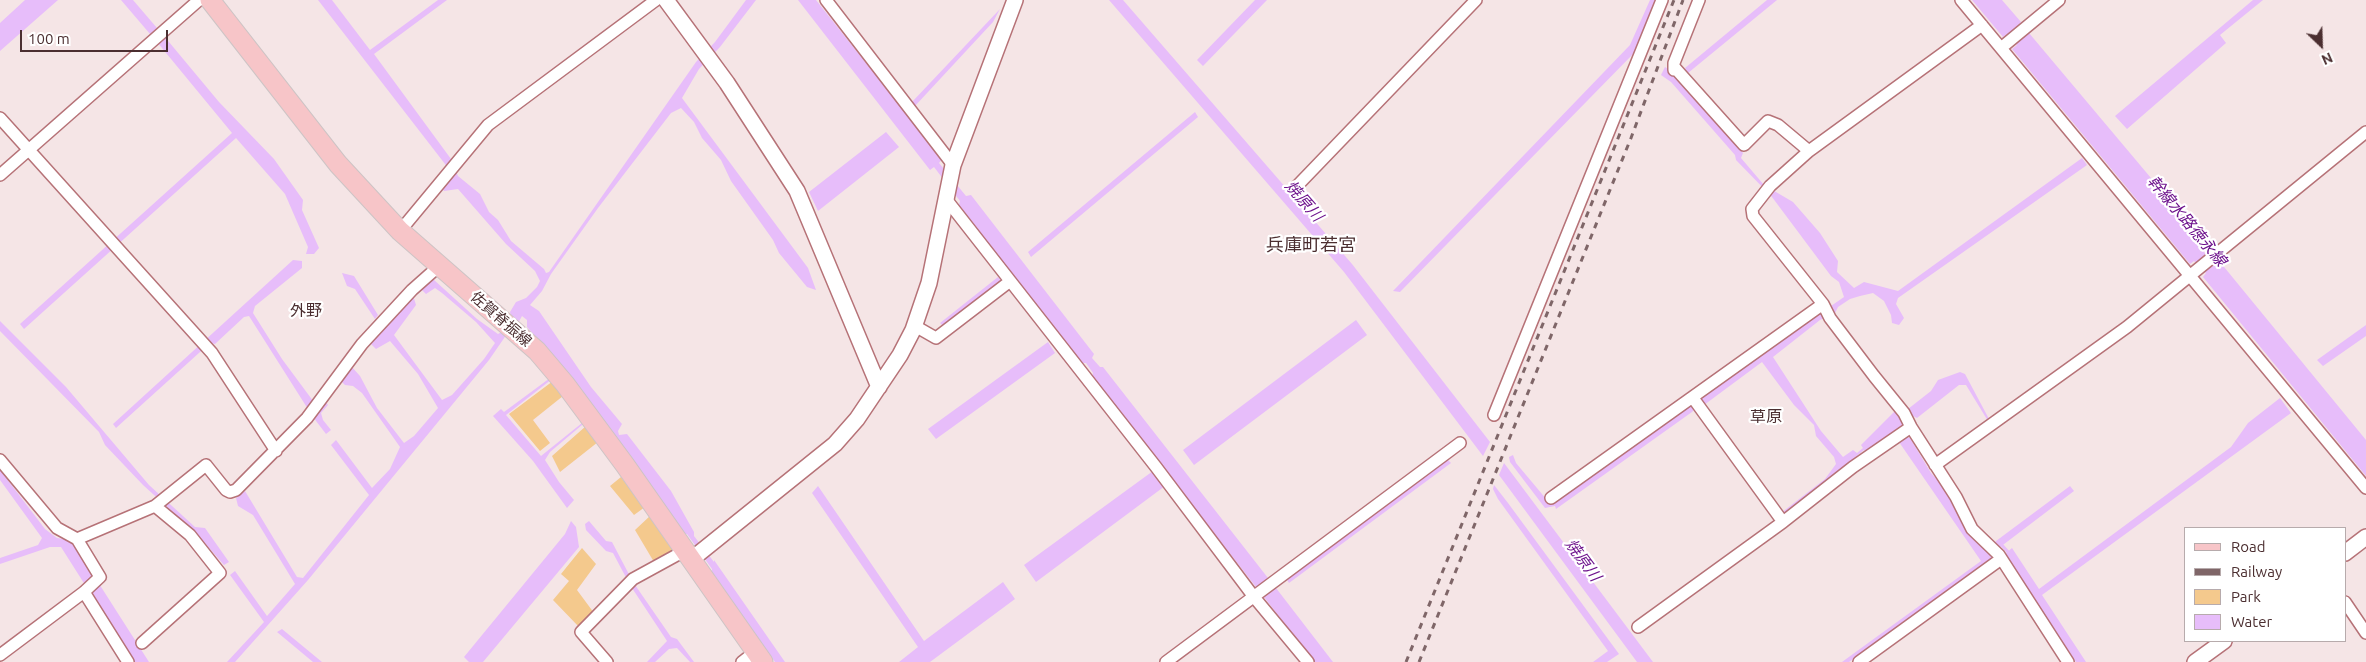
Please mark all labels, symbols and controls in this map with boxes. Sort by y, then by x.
scale bar [22,20,170,52]
north arrow [2296,20,2346,70]
text: 100 m [28,30,70,47]
text: N [2319,49,2335,68]
water label: 幹線水路徳永線 [2144,172,2230,270]
water label: 焼原川 [1281,177,1327,225]
district label: 兵庫町若宮 [1266,234,1356,256]
street label: 佐賀脊振線 [467,288,535,350]
district label: 外野 [290,301,322,321]
district label: 草原 [1750,407,1782,427]
legend [2184,527,2346,642]
water label: 焼原川 [1561,535,1605,585]
text: Road [2231,538,2266,555]
text: Railway [2231,563,2282,580]
text: Park [2231,588,2261,605]
text: Water [2231,613,2272,630]

